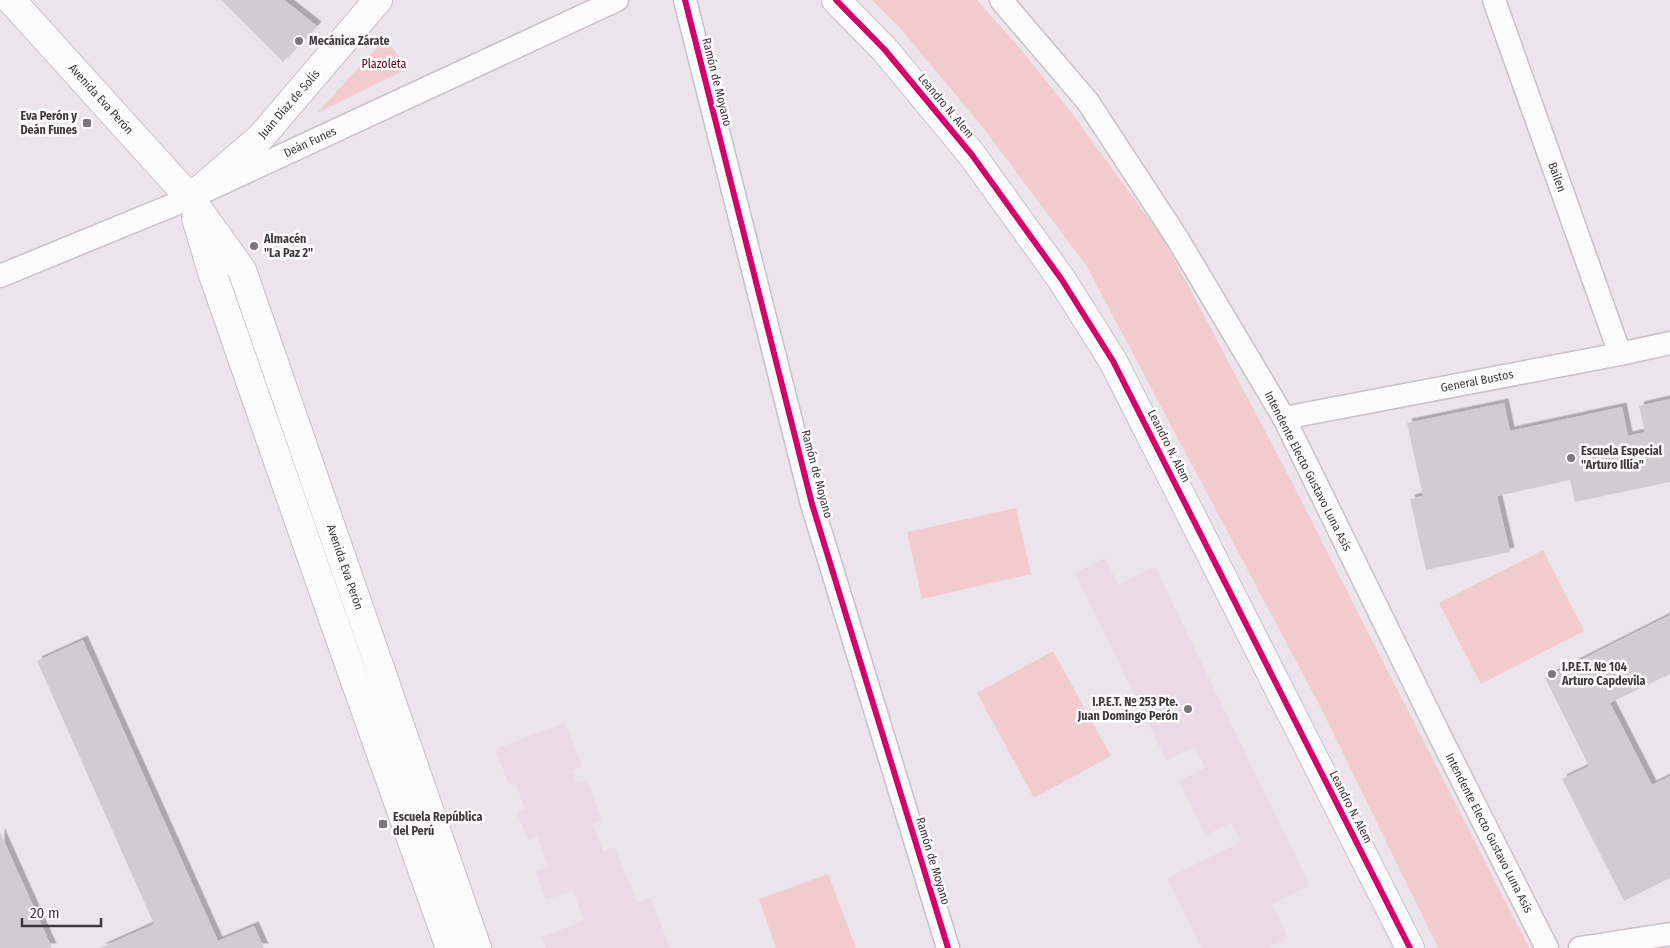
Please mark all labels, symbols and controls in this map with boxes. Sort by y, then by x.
place label: Mecánica Zárate [309,34,390,48]
marker: Mecánica Zárate [293,35,305,47]
street label: Ramón de Moyano [699,36,735,128]
park label: Plazoleta [362,57,407,71]
street label: Avenida Eva Perón [66,61,136,137]
street label: Juan Díaz de Solís [255,67,323,141]
street label: Leandro N. Alem [915,71,977,141]
place label: Eva Perón y Deán Funes [20,109,78,137]
marker: Eva Perón y Deán Funes [81,117,93,129]
street label: Deán Funes [282,124,338,160]
street label: Bailen [1545,160,1569,194]
place label: Almacén "La Paz 2" [263,232,313,260]
marker: Almacén "La Paz 2" [248,240,260,252]
street label: General Bustos [1439,367,1515,395]
street label: Intendente Electo Gustavo Luna Asís [1261,389,1355,553]
street label: Leandro N. Alem [1145,407,1193,485]
street label: Ramón de Moyano [799,428,835,520]
place label: Escuela Especial "Arturo Illía" [1581,444,1663,472]
marker: Escuela Especial "Arturo Illía" [1565,452,1577,464]
street label: Avenida Eva Perón [324,522,366,612]
place label: I.P.E.T. Nº 104 Arturo Capdevila [1561,660,1645,688]
marker: I.P.E.T. Nº 104 Arturo Capdevila [1546,668,1558,680]
place label: I.P.E.T. Nº 253 Pte. Juan Domingo Perón [1077,695,1178,723]
marker: I.P.E.T. Nº 253 Pte. Juan Domingo Perón [1182,703,1194,715]
street label: Intendente Electo Gustavo Luna Asís [1442,751,1536,915]
street label: Leandro N. Alem [1327,768,1375,846]
place label: Escuela República del Perú [393,810,482,838]
street label: Ramón de Moyano [913,816,953,906]
marker: Escuela República del Perú [377,818,389,830]
scale bar [22,896,101,928]
text: 20 m [30,904,60,922]

